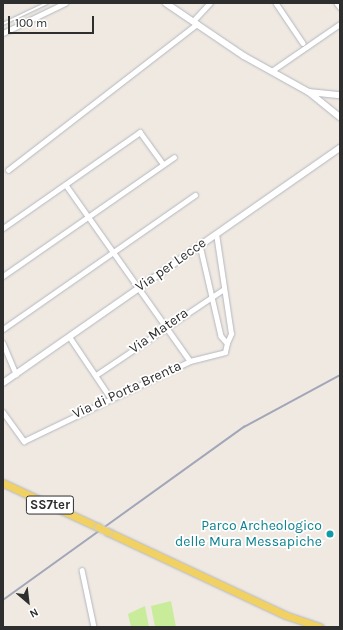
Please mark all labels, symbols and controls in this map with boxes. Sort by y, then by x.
scale bar [10,8,96,34]
text: 100 m [15,16,47,30]
street label: Via per Lecce [133,235,209,295]
street label: Via Matera [126,305,192,357]
street label: Via di Porta Brenta [70,357,184,423]
road number: SS7ter [25,494,75,516]
place label: Parco Archeologico delle Mura Messapiche [175,518,322,550]
marker: Parco Archeologico delle Mura Messapiche [325,529,335,539]
north arrow [8,582,48,622]
text: N [27,605,40,621]

